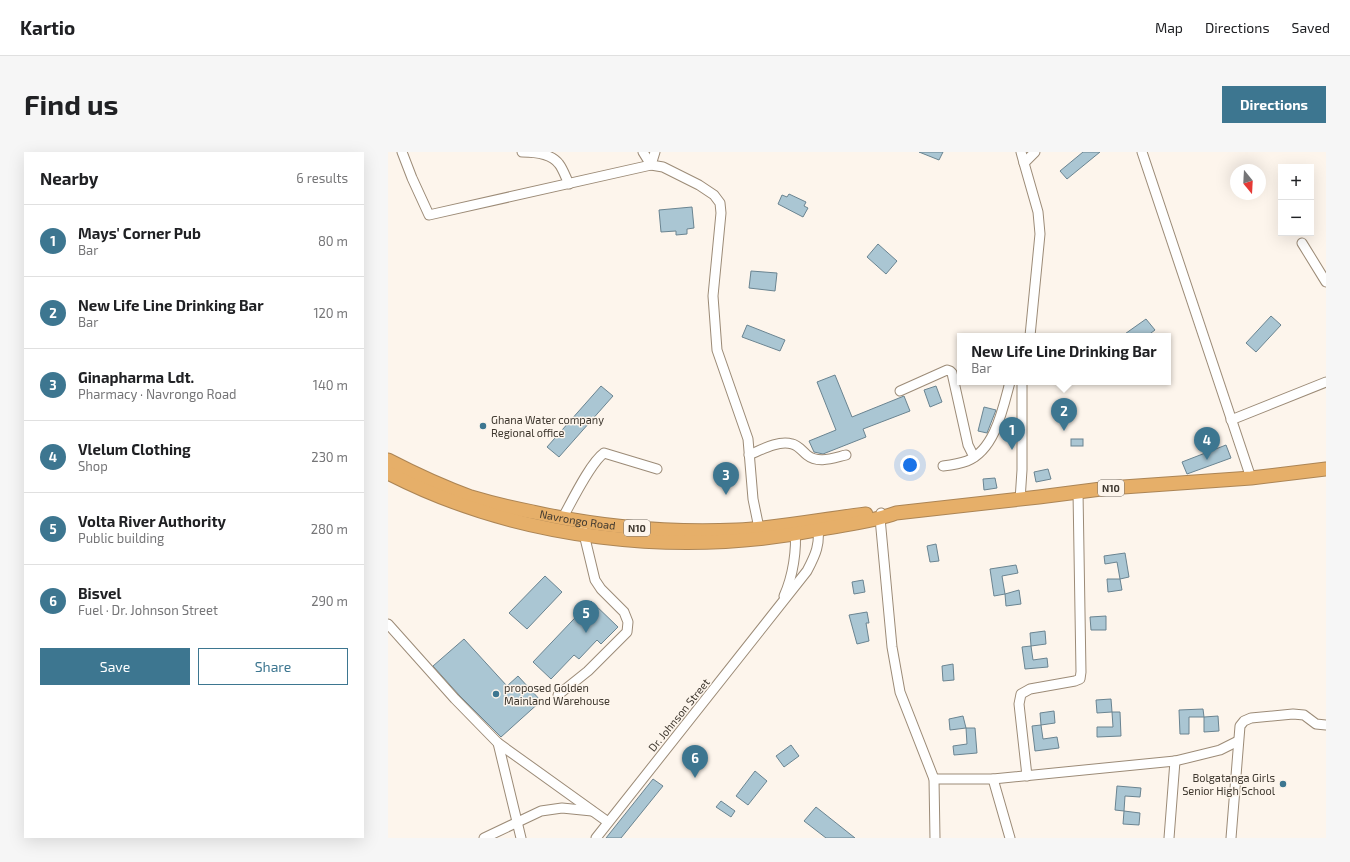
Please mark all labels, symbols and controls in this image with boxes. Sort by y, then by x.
text: Kartio [20,16,75,39]
text: Map [1155,19,1183,36]
text: Directions [1205,19,1270,36]
text: Saved [1292,19,1330,36]
button: Directions [1222,86,1326,123]
text: Find us [24,87,118,121]
north arrow [1230,164,1266,200]
map controls [1278,164,1314,236]
button: + [1278,164,1314,200]
text: Nearby [40,168,98,188]
text: 6 results [296,170,348,186]
button: − [1278,200,1314,236]
text: Mays' Corner Pub [78,224,201,242]
text: 1 [50,233,56,249]
text: 80 m [318,233,348,249]
text: Bar [78,242,98,258]
text: New Life Line Drinking Bar [78,296,264,314]
text: 2 [49,305,57,321]
text: 120 m [313,305,348,321]
text: Bar [78,314,98,330]
popup [957,333,1171,385]
text: New Life Line Drinking Bar [971,342,1157,360]
text: Bar [971,360,992,376]
text: Ginapharma Ldt. [78,368,194,386]
text: 3 [49,377,57,393]
text: 140 m [313,377,348,393]
text: Pharmacy · Navrongo Road [78,386,237,402]
pin: 2 [1051,398,1077,431]
place label: Ghana Water company Regional office [491,413,604,439]
pin: 1 [999,417,1025,450]
marker: Ghana Water company Regional office [478,421,488,431]
pin: 4 [1194,427,1220,460]
text: Vlelum Clothing [78,440,191,458]
text: 4 [49,449,57,465]
text: 230 m [311,449,348,465]
your location [900,455,920,475]
text: Shop [78,458,108,474]
pin: 3 [713,462,739,495]
road number: N10 [1098,480,1124,496]
street label: Navrongo Road [538,507,616,532]
text: Volta River Authority [78,512,226,530]
road number: N10 [624,520,650,536]
text: 5 [49,521,57,537]
text: 280 m [311,521,348,537]
text: Public building [78,530,164,546]
text: Bisvel [78,584,121,602]
text: 6 [49,593,57,609]
text: 290 m [311,593,348,609]
pin: 5 [573,600,599,633]
text: Fuel · Dr. Johnson Street [78,602,218,618]
button: Save [40,648,190,685]
button: Share [198,648,348,685]
street label: Dr. Johnson Street [645,676,712,754]
place label: proposed Golden Mainland Warehouse [504,681,610,707]
marker: proposed Golden Mainland Warehouse [491,689,501,699]
pin: 6 [682,745,708,778]
place label: Bolgatanga Girls Senior High School [1182,771,1276,797]
marker: Bolgatanga Girls Senior High School [1278,779,1288,789]

